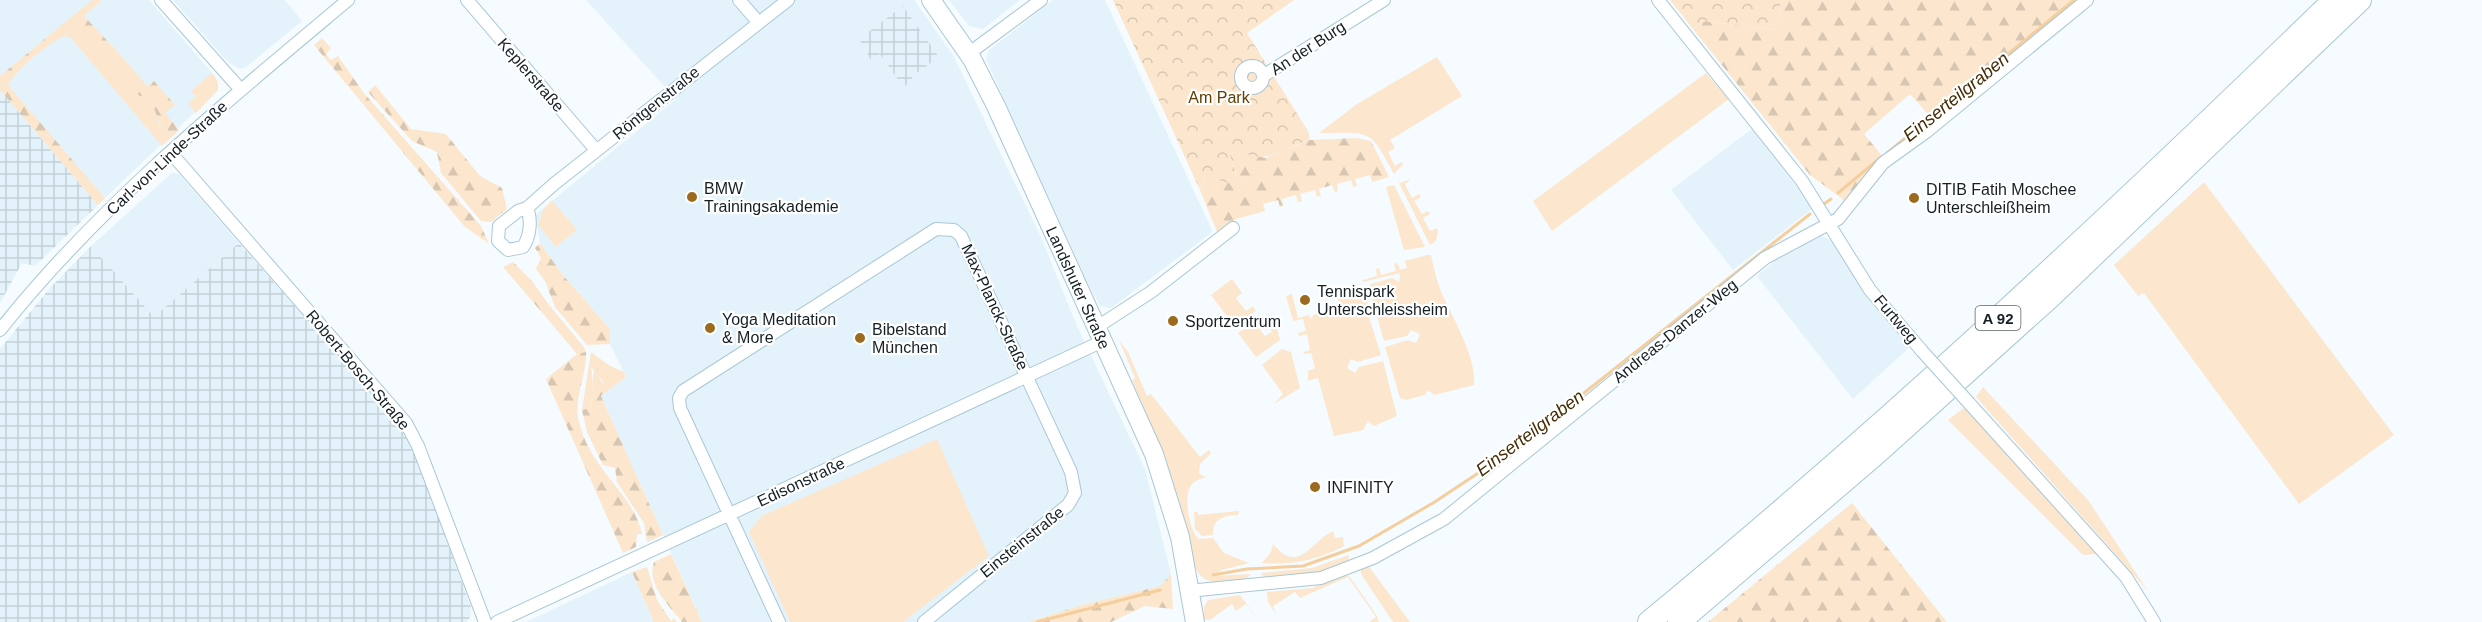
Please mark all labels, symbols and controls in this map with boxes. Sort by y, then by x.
street label: An der Burg [1268,18,1348,78]
street label: Keplerstraße [495,35,568,115]
water label: Einserteilgraben [1899,48,2013,146]
street label: Röntgenstraße [610,63,703,143]
park label: Am Park [1188,89,1251,106]
street label: Carl-von-Linde-Straße [103,98,231,218]
place label: BMW Trainingsakademie [704,180,839,215]
place label: DITIB Fatih Moschee Unterschleißheim [1926,181,2076,216]
marker: BMW Trainingsakademie [685,190,699,204]
marker: DITIB Fatih Moschee Unterschleißheim [1907,191,1921,205]
street label: Landshuter Straße [1043,224,1114,352]
street label: Max-Planck-Straße [958,241,1032,373]
street label: Andreas-Danzer-Weg [1610,276,1740,386]
place label: Tennispark Unterschleissheim [1317,283,1448,318]
street label: Furtweg [1871,291,1921,347]
marker: Tennispark Unterschleissheim [1298,293,1312,307]
road number: A 92 [1976,306,2020,330]
street label: Robert-Bosch-Straße [303,307,413,433]
place label: Yoga Meditation & More [722,311,836,346]
place label: Sportzentrum [1185,313,1281,330]
marker: Sportzentrum [1166,314,1180,328]
marker: Yoga Meditation & More [703,321,717,335]
place label: Bibelstand München [872,321,947,356]
marker: Bibelstand München [853,331,867,345]
water label: Einserteilgraben [1472,386,1588,480]
street label: Edisonstraße [755,454,847,510]
place label: INFINITY [1327,479,1394,496]
marker: INFINITY [1308,480,1322,494]
street label: Einsteinstraße [977,503,1067,581]

